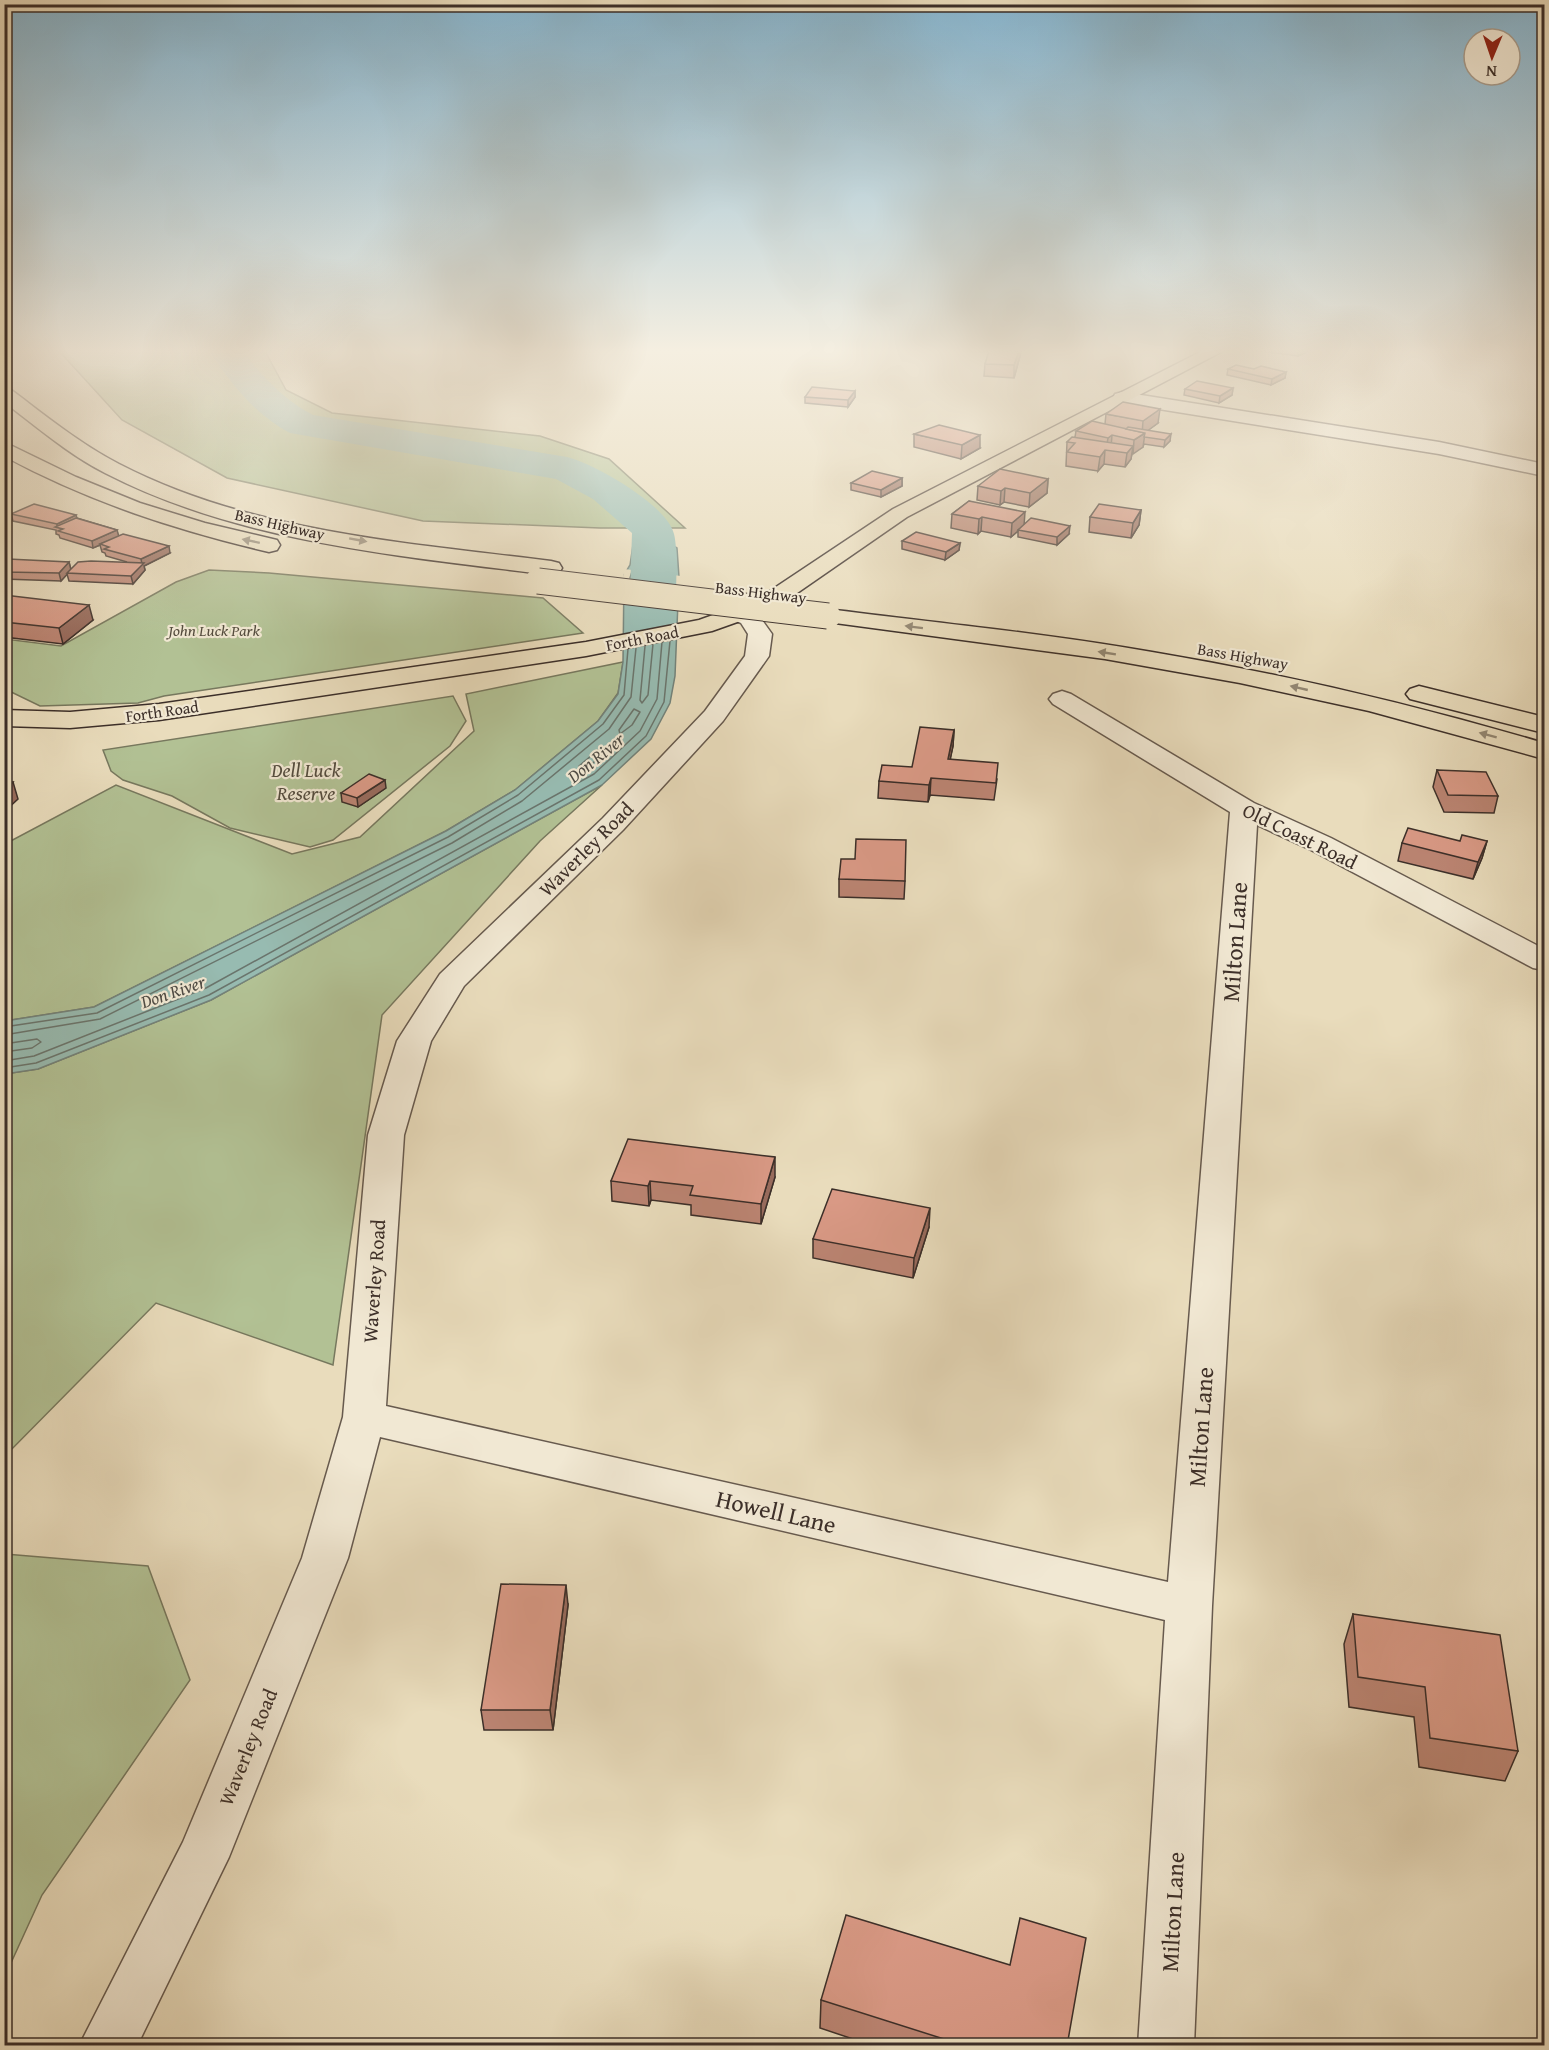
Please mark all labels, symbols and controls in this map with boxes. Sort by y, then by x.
north arrow [1462,27,1522,87]
text: N [1485,60,1497,84]
street label: Bass Highway [233,502,327,546]
one-way arrow [242,536,261,545]
one-way arrow [348,536,367,545]
street label: Bass Highway [714,575,808,609]
park label: John Luck Park [165,618,260,642]
street label: Forth Road [604,619,681,657]
one-way arrow [904,623,923,632]
street label: Bass Highway [1196,636,1290,676]
one-way arrow [1098,648,1117,657]
one-way arrow [1290,682,1308,692]
street label: Forth Road [124,694,201,728]
water label: Don River [560,725,631,790]
one-way arrow [1479,729,1497,739]
park label: Dell Luck Reserve [270,755,342,807]
street label: Waverley Road [532,794,640,903]
street label: Old Coast Road [1238,795,1363,876]
street label: Milton Lane [1213,881,1256,1003]
water label: Don River [136,967,210,1015]
street label: Waverley Road [355,1218,392,1344]
street label: Milton Lane [1179,1366,1222,1488]
street label: Howell Lane [713,1481,840,1542]
street label: Waverley Road [211,1684,284,1810]
street label: Milton Lane [1152,1851,1193,1973]

